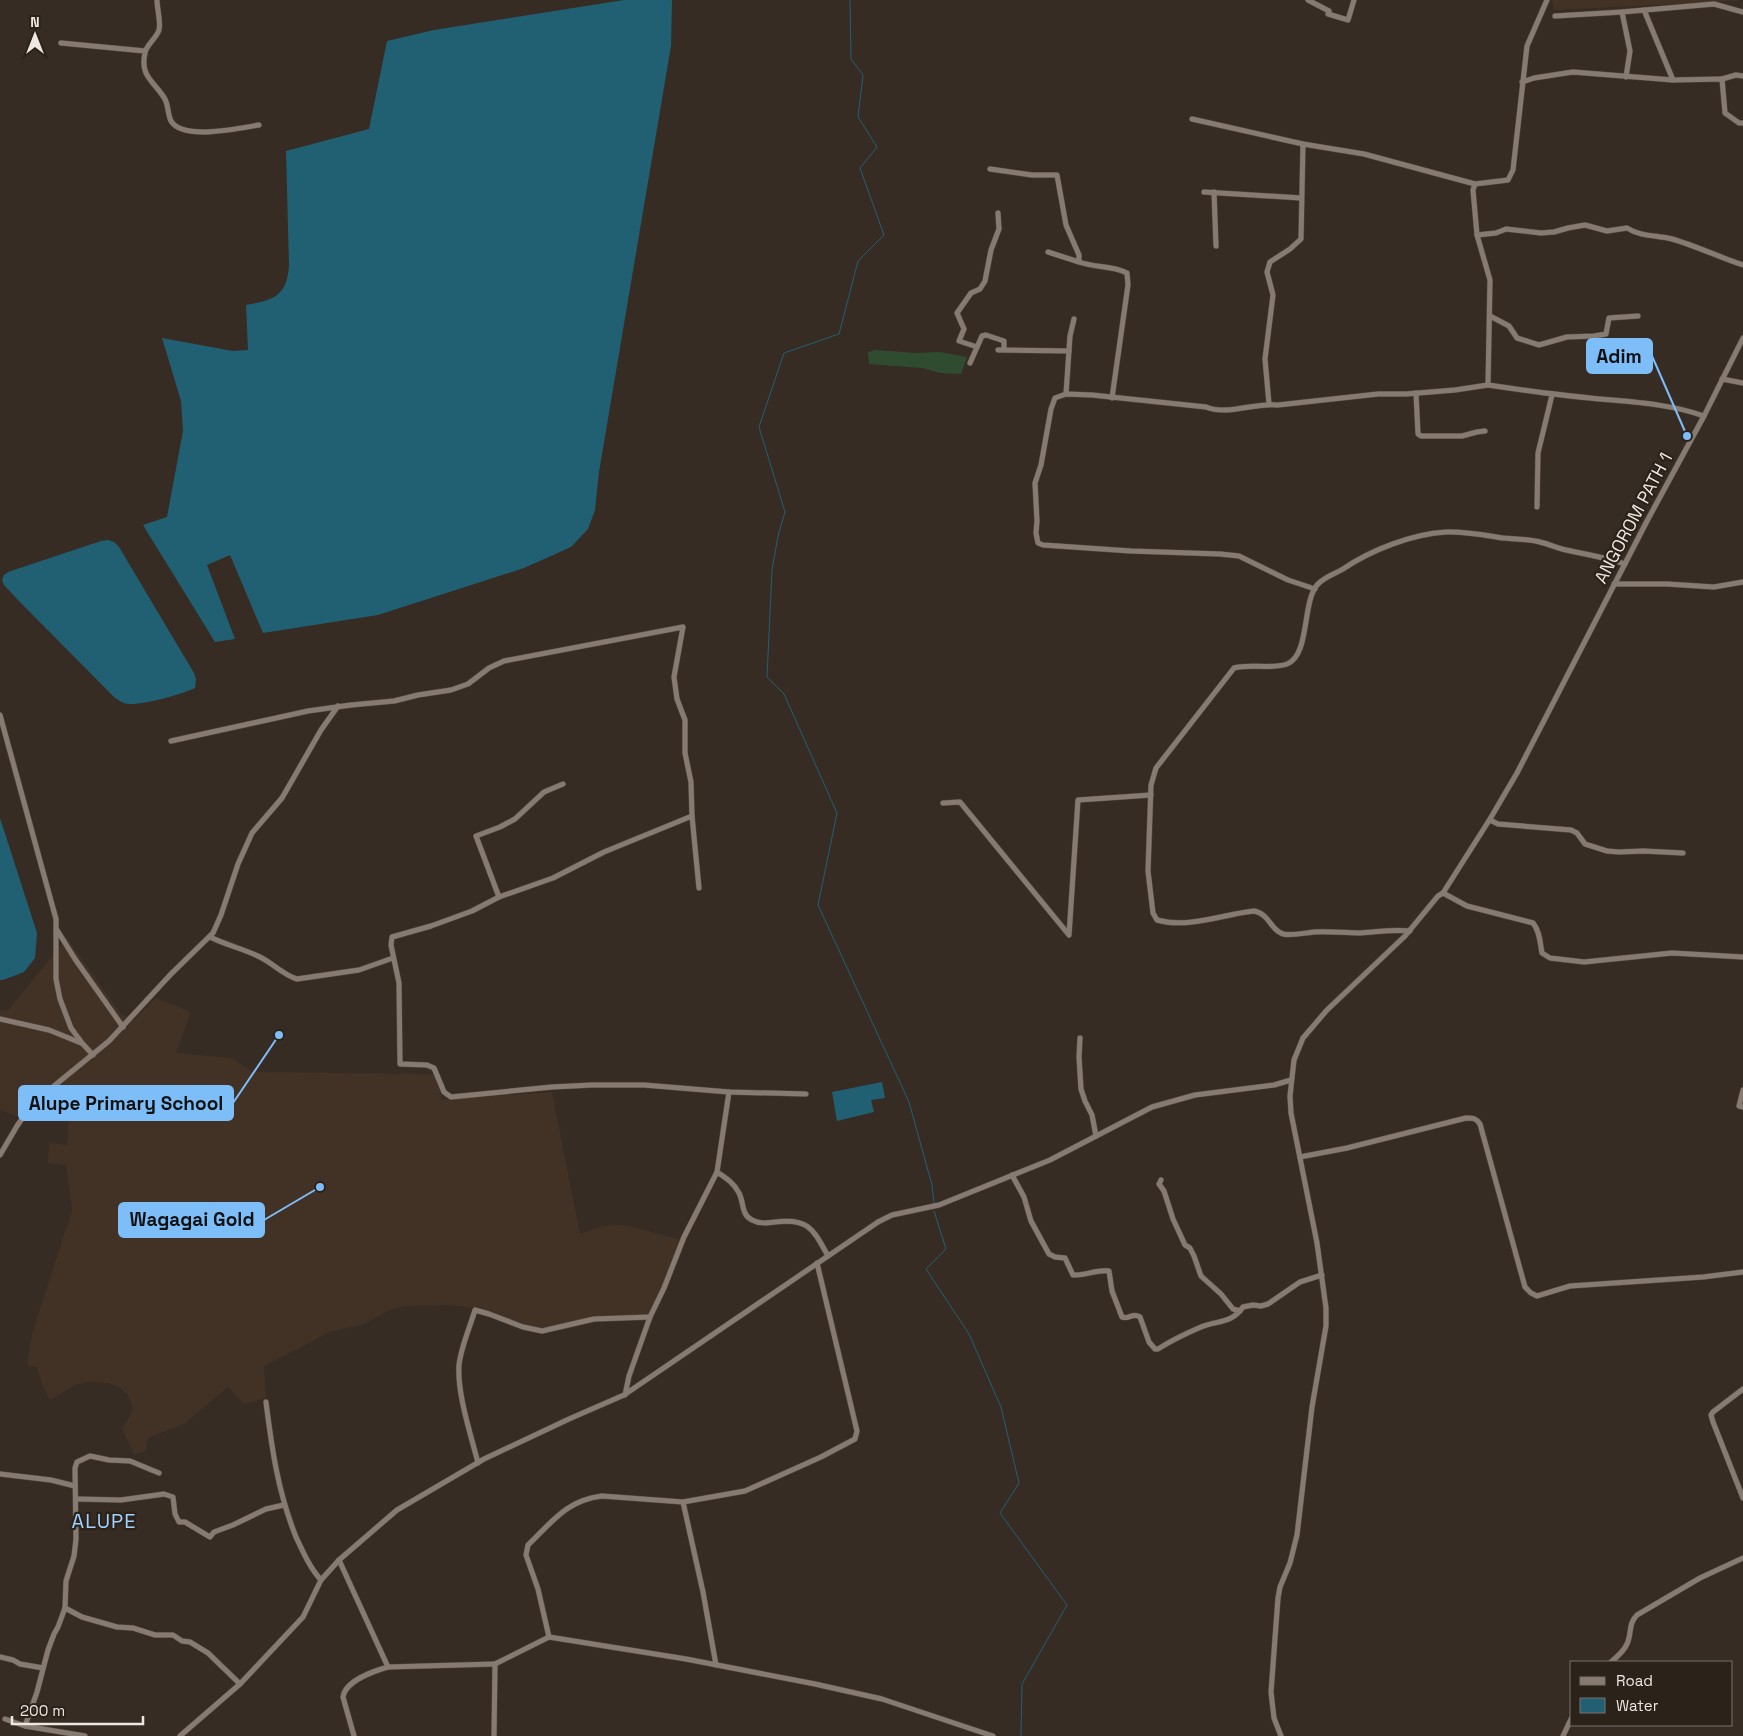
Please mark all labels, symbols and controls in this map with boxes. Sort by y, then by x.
north arrow [10,10,60,60]
text: N [30,13,40,31]
callout: Adim [1587,339,1652,373]
text: Adim [1596,344,1642,369]
street label: ANGOROM PATH 1 [1589,449,1677,587]
callout: Alupe Primary School [19,1086,233,1120]
text: Alupe Primary School [29,1091,223,1116]
callout: Wagagai Gold [119,1203,264,1237]
text: Wagagai Gold [129,1207,255,1232]
district label: ALUPE [72,1508,136,1534]
legend [1570,1661,1733,1726]
text: Road [1616,1671,1653,1690]
scale bar [12,1694,144,1726]
text: Water [1616,1696,1659,1715]
text: 200 m [20,1701,65,1720]

